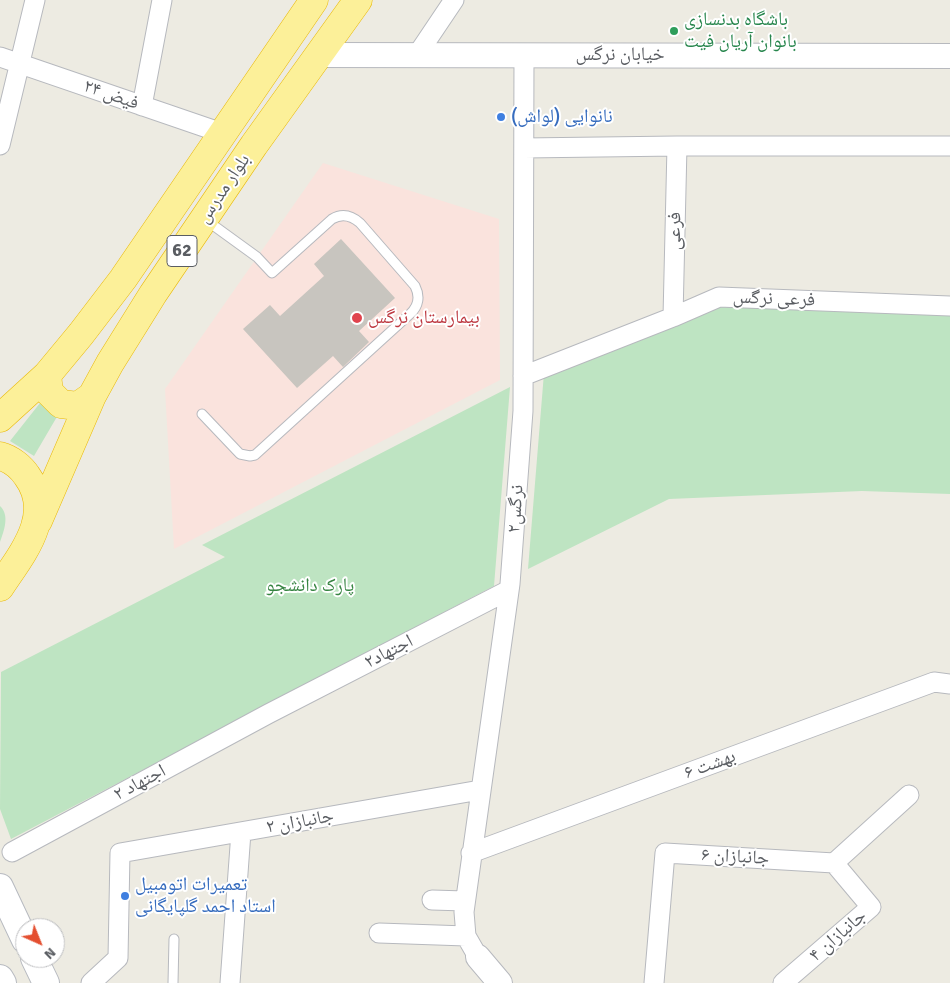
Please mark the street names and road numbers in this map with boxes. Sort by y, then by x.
street label: خیابان نرگس [575,44,665,66]
street label: فیض ۲۴ [80,75,142,115]
street label: بلوار مدرس [192,150,256,228]
street label: فرعی [663,212,687,250]
road number: 62 [167,236,197,266]
street label: فرعی نرگس [732,286,816,312]
street label: نرگس۲ [503,484,529,534]
street label: اجتهاد۲ [361,630,417,674]
street label: بهشت ۶ [681,745,739,785]
street label: اجتهاد ۲ [110,760,170,806]
street label: جانبازان ۲ [264,805,336,839]
street label: جانبازان ۶ [700,844,770,870]
street label: جانبازان ۴ [805,905,871,967]

